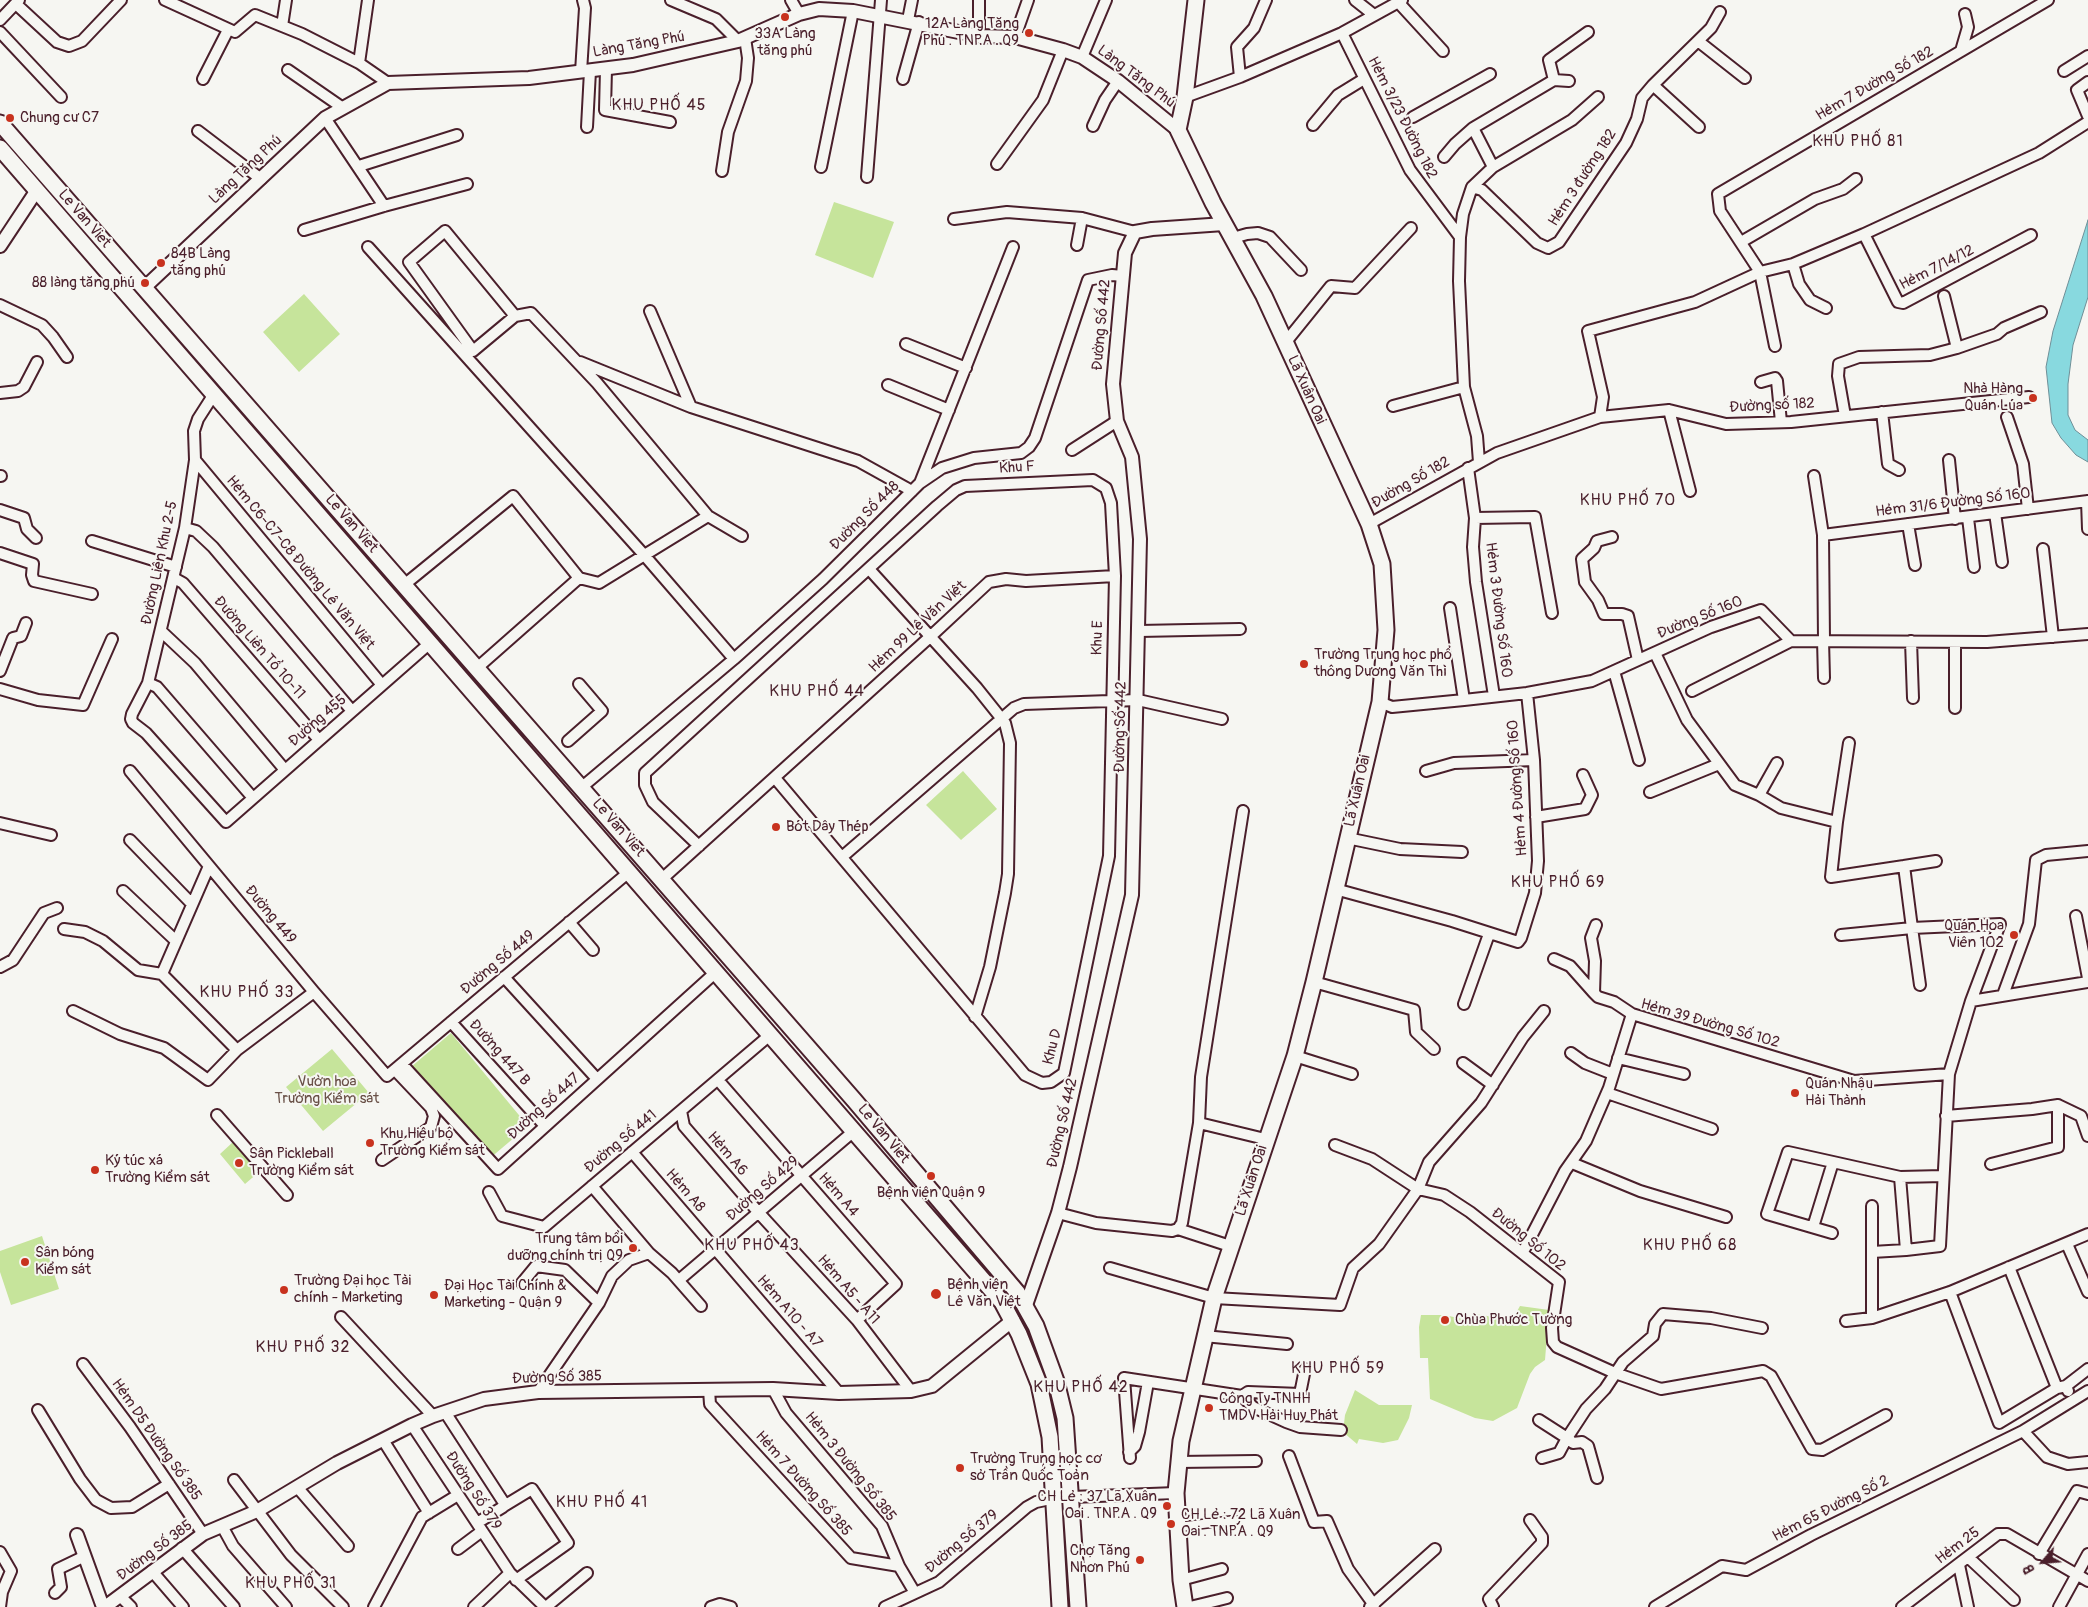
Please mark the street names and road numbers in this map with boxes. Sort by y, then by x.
street label: Làng Tăng Phú [592,28,686,62]
street label: Làng Tăng Phú [1093,42,1179,112]
street label: Hẻm 7 Đường Số 182 [1813,43,1937,125]
street label: Hẻm 3/23 Đường 182 [1363,54,1441,182]
street label: Hẻm 3 đường 182 [1545,126,1621,230]
street label: Làng Tăng Phú [206,132,286,208]
street label: Le Van Viet [54,186,114,252]
street label: Hẻm 7/14/12 [1897,241,1977,295]
street label: Đường Số 442 [1089,279,1115,371]
street label: Lã Xuân Oai [1283,353,1329,427]
street label: Đường số 182 [1729,395,1815,417]
street label: Đường Số 182 [1369,453,1453,513]
street label: Khu F [999,458,1035,478]
street label: Hẻm C6-C7-C8 Đường Lê Văn Việt [222,472,378,654]
street label: Đường Số 448 [827,478,903,554]
street label: Hẻm 31/6 Đường Số 160 [1874,485,2032,521]
street label: Le Van Viet [321,491,381,557]
street label: Đường Liên Khu 2-5 [138,499,182,627]
street label: Hẻm 3 Đường Số 160 [1481,541,1515,679]
street label: Hẻm 99 Lê Văn Việt [866,577,970,677]
street label: Đường Liên Tổ 10-11 [209,593,309,703]
street label: Đường Số 160 [1655,593,1745,643]
street label: Khu E [1088,620,1108,656]
street label: Đường Số 442 [1111,681,1131,773]
street label: Đường 455 [285,691,351,751]
street label: Hẻm 4 Đường Số 160 [1504,719,1532,857]
street label: Lã Xuân Oai [1341,753,1375,829]
street label: Le Van Viet [588,795,648,861]
street label: Đường 449 [240,882,300,948]
street label: Đường Số 449 [457,927,539,999]
street label: Hẻm 39 Đường Số 102 [1638,996,1782,1052]
street label: Đường 447 B [465,1016,533,1090]
street label: Khu D [1040,1027,1066,1067]
street label: Đường Số 447 [504,1070,584,1144]
street label: Đường Số 442 [1044,1076,1082,1170]
street label: Le Van Viet [853,1101,913,1167]
street label: Đường Số 441 [581,1106,661,1178]
street label: Hẻm A6 [703,1128,751,1180]
street label: Lã Xuân Oai [1232,1143,1272,1219]
street label: Đường Số 429 [723,1152,803,1226]
street label: Hẻm A8 [661,1166,709,1216]
street label: Hẻm A4 [814,1169,862,1221]
street label: Đường Số 102 [1487,1205,1569,1275]
street label: Hẻm A5 - A11 [813,1252,883,1328]
street label: Hẻm A10 - A7 [753,1272,825,1352]
street label: Đường Số 385 [512,1367,602,1389]
street label: Hẻm D5 Đường Số 385 [107,1376,205,1504]
street label: Hẻm 3 Đường Số 385 [800,1409,900,1525]
street label: Hẻm 7 Đường Số 385 [751,1428,855,1540]
street label: Đường Số 379 [441,1448,505,1534]
street label: Hẻm 65 Đường Số 2 [1770,1472,1892,1546]
street label: Đường Số 379 [922,1506,1002,1578]
street label: Đường Số 385 [114,1517,196,1585]
street label: Hẻm 25 [1932,1524,1984,1568]

